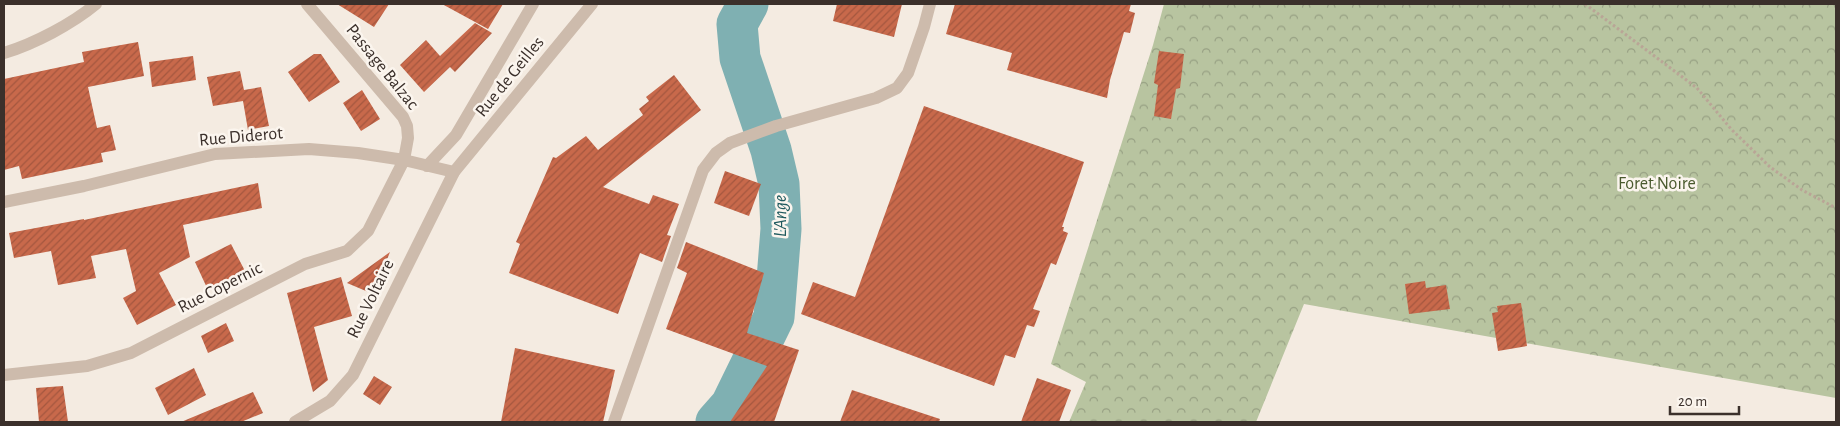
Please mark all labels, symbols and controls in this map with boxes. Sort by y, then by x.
street label: Passage Balzac [342,21,422,113]
street label: Rue de Geilles [472,33,548,121]
street label: Rue Diderot [198,124,284,150]
park label: Foret Noire [1618,175,1696,193]
water label: L'Ange [771,195,790,237]
street label: Rue Voltaire [344,257,398,341]
street label: Rue Copernic [175,259,265,317]
scale bar [1670,384,1739,416]
text: 20 m [1678,394,1707,409]

